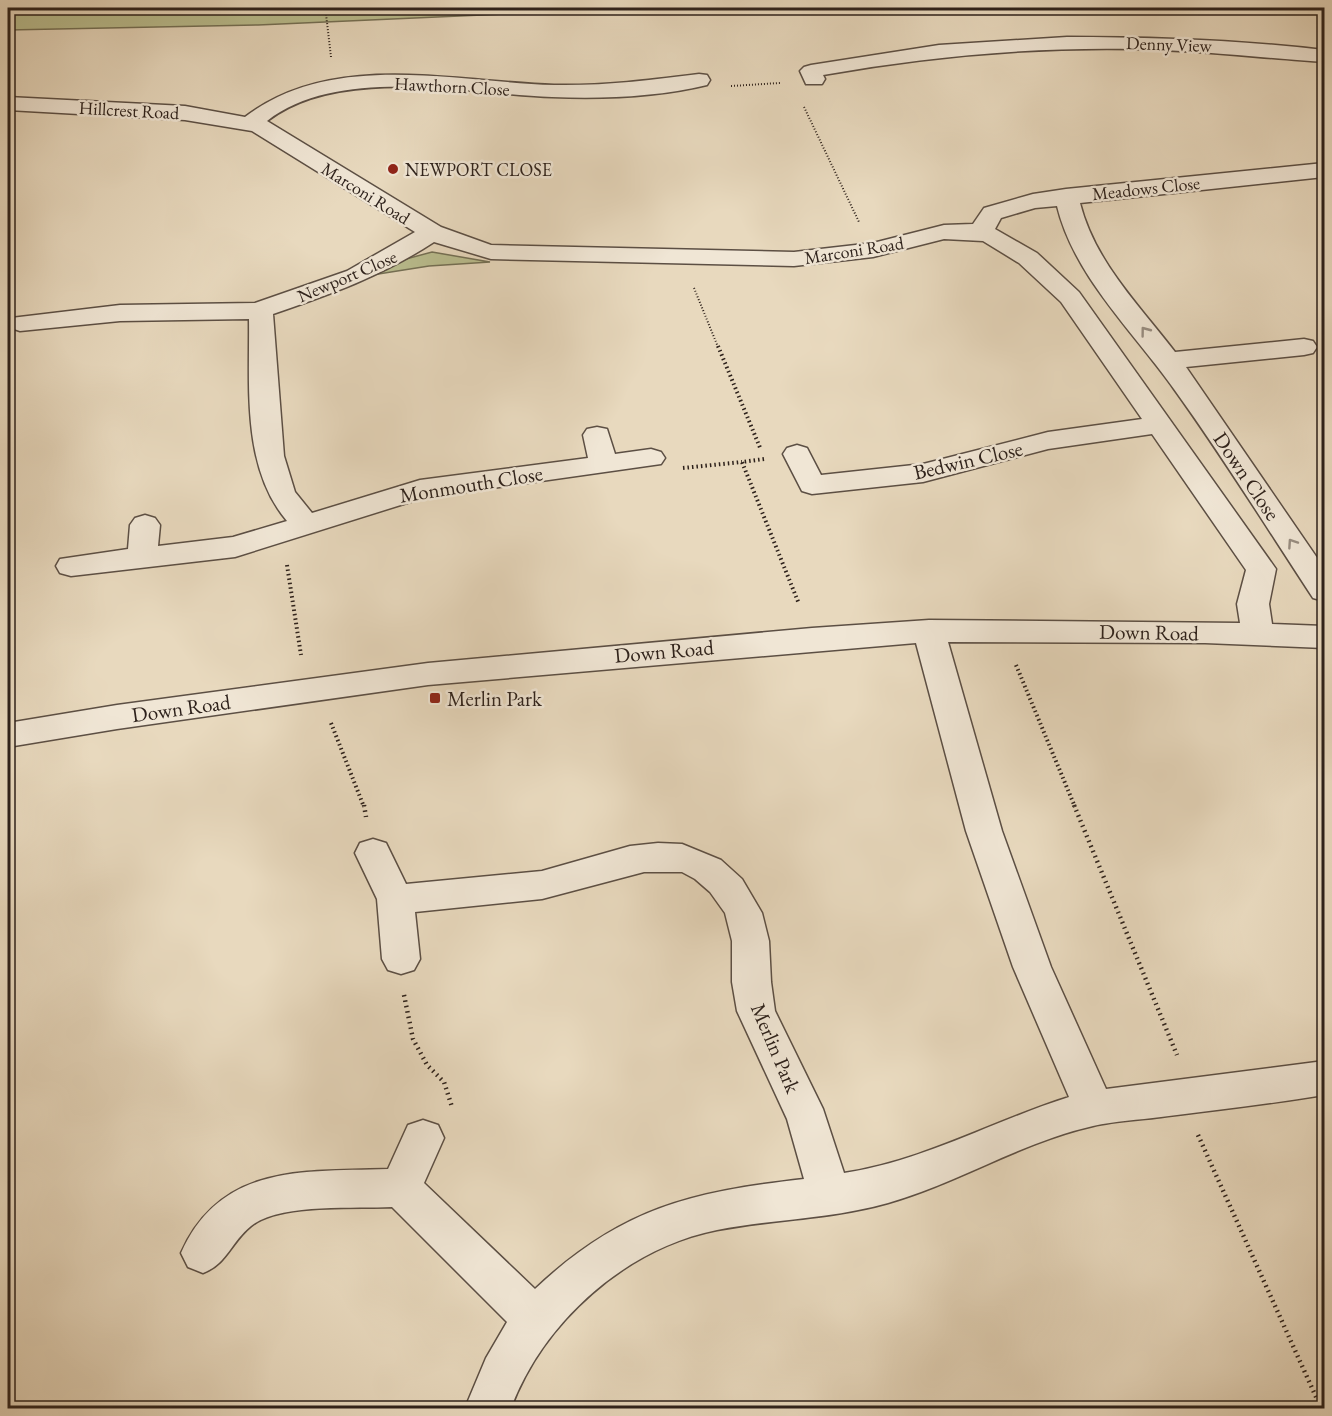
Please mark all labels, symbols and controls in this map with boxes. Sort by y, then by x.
street label: Denny View [1126,31,1213,57]
street label: Hawthorn Close [394,71,510,101]
street label: Hillcrest Road [78,96,181,124]
street label: Marconi Road [317,157,415,230]
place label: NEWPORT CLOSE [405,158,552,181]
marker: NEWPORT CLOSE [386,162,400,176]
street label: Meadows Close [1091,171,1201,205]
street label: Marconi Road [803,231,906,269]
street label: Newport Close [294,245,400,307]
one-way arrow [1142,326,1153,337]
street label: Down Close [1208,427,1286,525]
street label: Bedwin Close [911,434,1025,486]
street label: Monmouth Close [397,459,545,509]
one-way arrow [1288,539,1299,550]
street label: Down Road [1099,618,1199,646]
street label: Down Road [613,633,715,669]
place label: Merlin Park [447,685,543,712]
street label: Down Road [130,688,233,728]
marker: Merlin Park [428,691,442,705]
street label: Merlin Park [745,999,807,1098]

